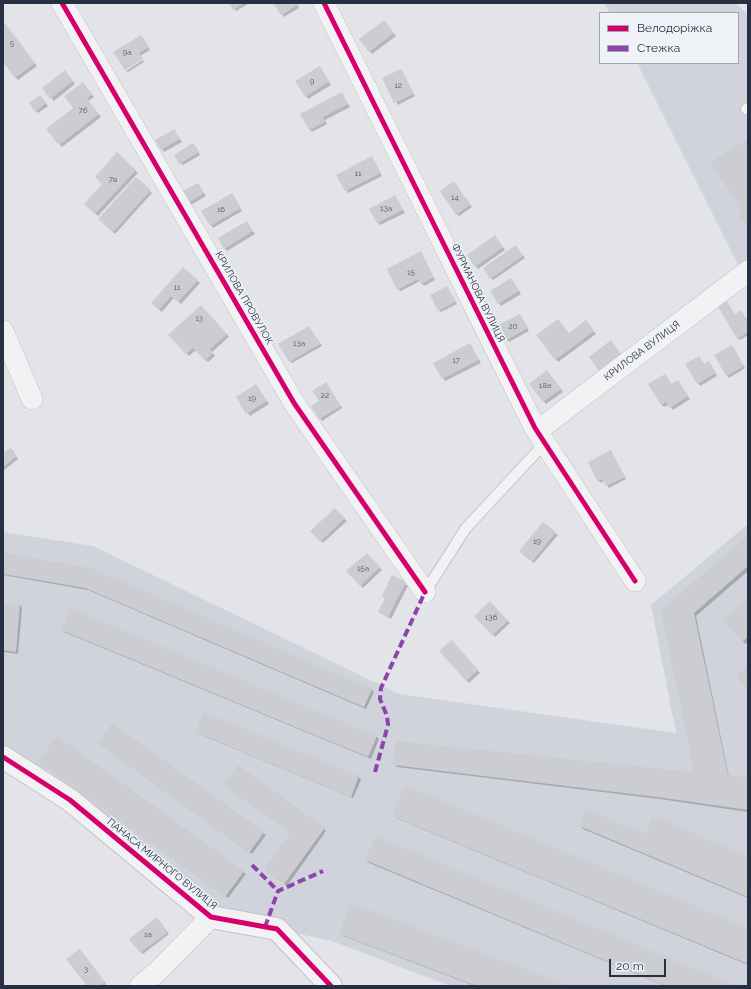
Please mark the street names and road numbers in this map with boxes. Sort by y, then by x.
street label: ФУРМАНОВА ВУЛИЦЯ [449,242,507,344]
street label: КРИЛОВА ПРОВУЛОК [212,249,276,347]
street label: КРИЛОВА ВУЛИЦЯ [602,318,682,384]
street label: ПАНАСА МИРНОГО ВУЛИЦЯ [105,816,219,912]

